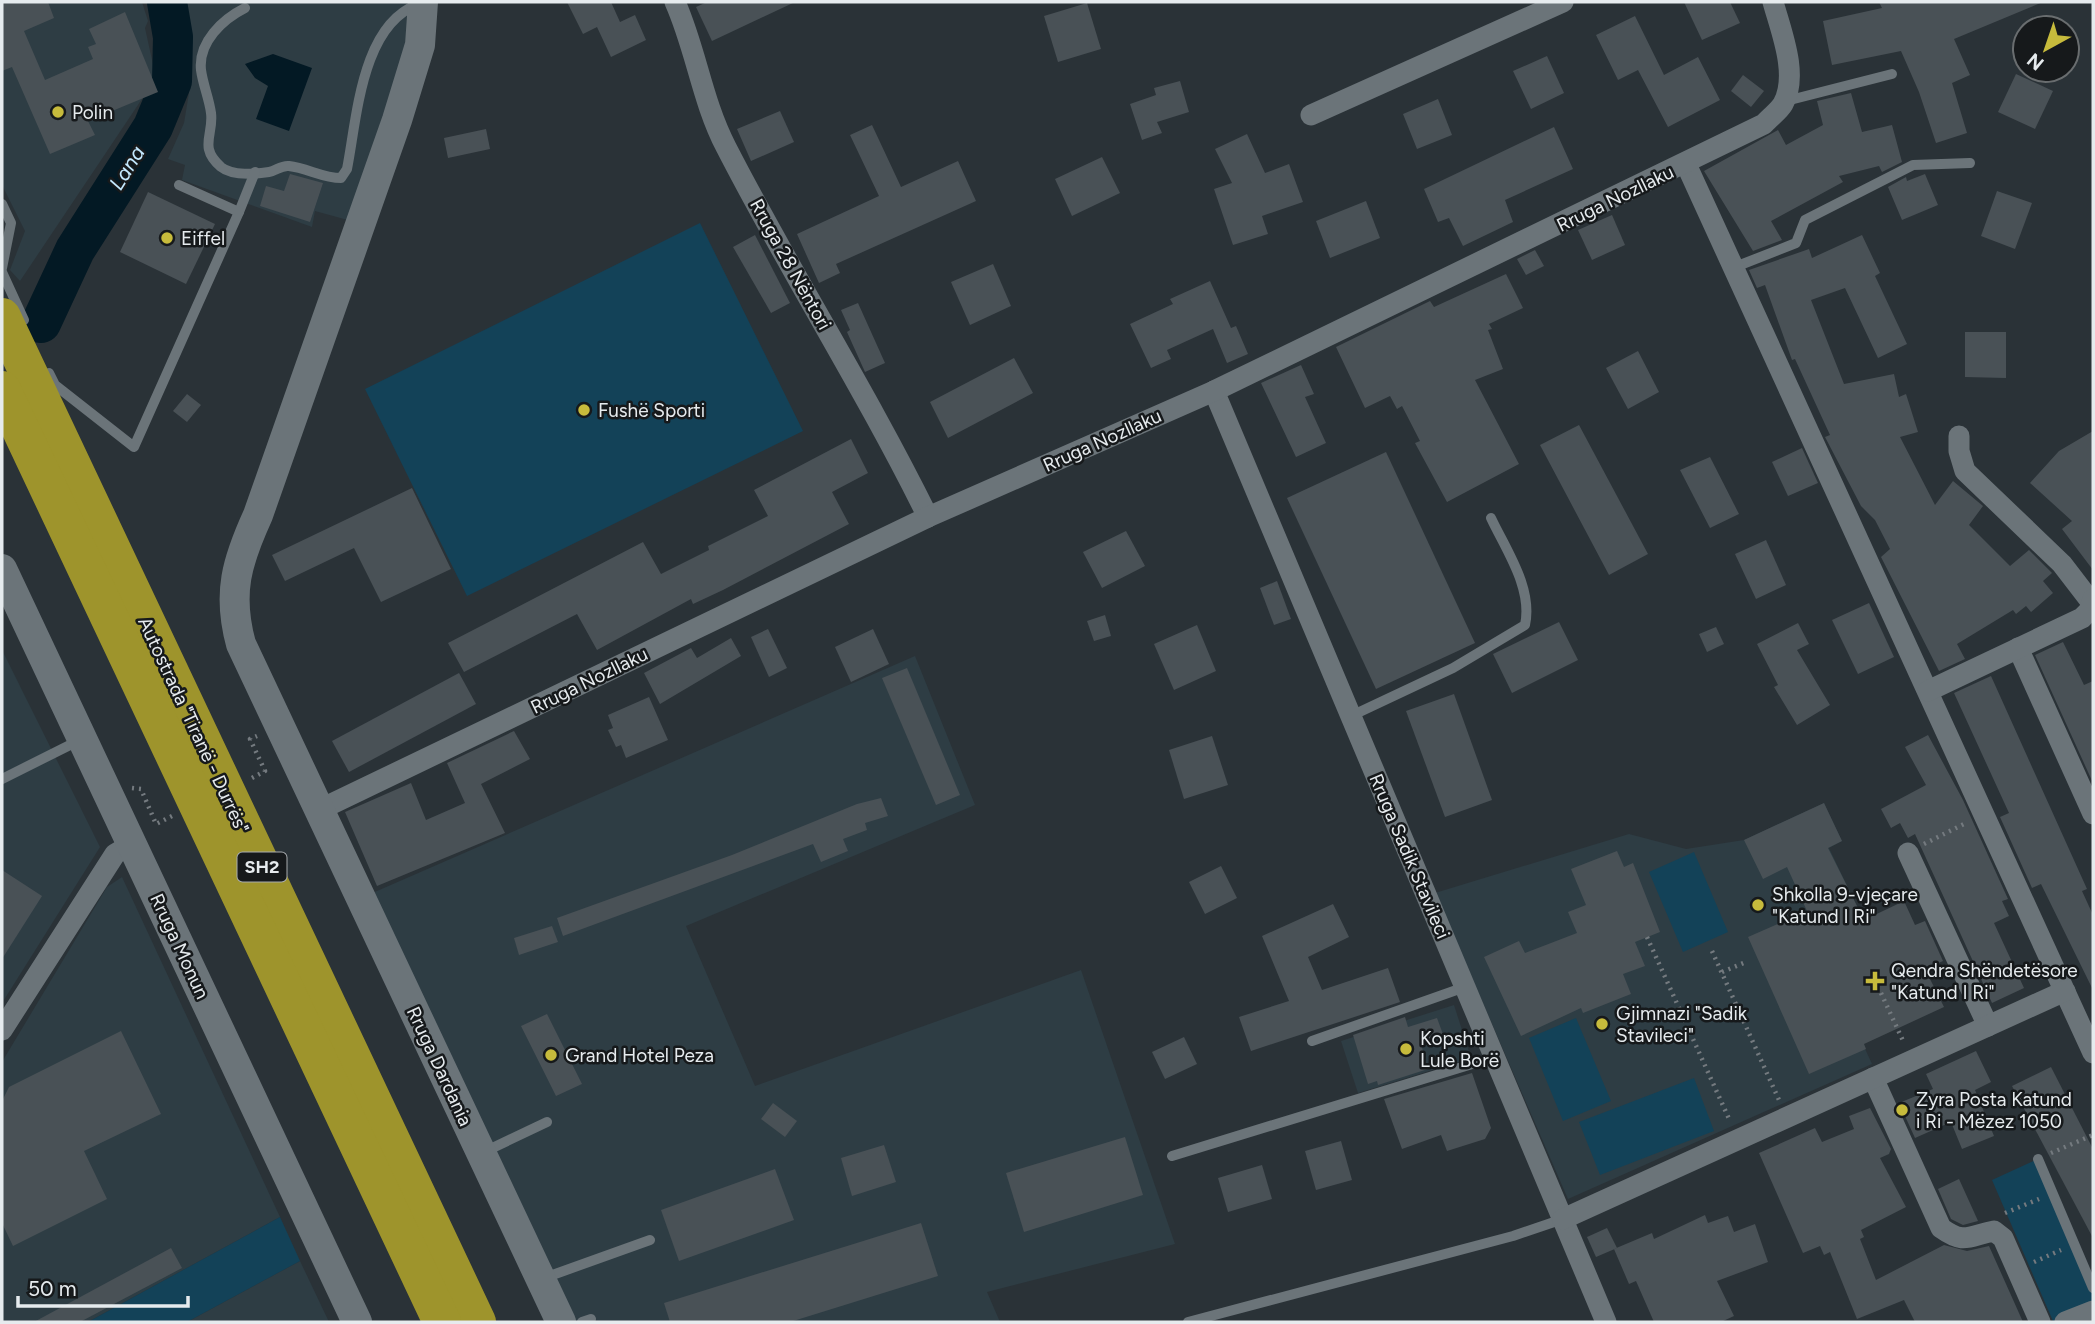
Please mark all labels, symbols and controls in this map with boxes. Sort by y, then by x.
north arrow [2011,14,2081,84]
text: N [2022,48,2048,75]
place label: Polin [72,101,113,124]
marker: Polin [50,104,66,120]
water label: Lana [103,141,150,194]
street label: Rruga Nozllaku [1553,160,1678,237]
street label: Rruga 28 Nëntori [745,195,836,334]
place label: Eiffel [181,227,225,250]
marker: Eiffel [159,230,175,246]
place label: Fushë Sporti [598,399,705,422]
marker: Fushë Sporti [576,402,592,418]
street label: Rruga Nozllaku [1039,404,1165,477]
street label: Autostrada "Tiranë - Durrës" [133,613,254,837]
street label: Rruga Nozllaku [527,642,652,719]
street label: Rruga Sadik Stavileci [1364,770,1455,942]
road number: SH2 [238,852,286,882]
place label: Shkolla 9-vjeçare "Katund I Ri" [1772,883,1918,928]
street label: Rruga Monun [145,890,214,1002]
marker: Shkolla 9-vjeçare "Katund I Ri" [1750,897,1766,913]
place label: Qendra Shëndetësore "Katund I Ri" [1891,959,2078,1004]
marker: Qendra Shëndetësore "Katund I Ri" [1865,971,1885,991]
place label: Gjimnazi "Sadik Stavileci" [1616,1002,1748,1047]
street label: Rruga Dardania [402,1003,477,1130]
marker: Gjimnazi "Sadik Stavileci" [1594,1016,1610,1032]
place label: Kopshti Lule Borë [1420,1027,1499,1072]
marker: Kopshti Lule Borë [1398,1041,1414,1057]
place label: Grand Hotel Peza [565,1044,714,1067]
marker: Grand Hotel Peza [543,1047,559,1063]
place label: Zyra Posta Katund i Ri - Mëzez 1050 [1916,1088,2072,1133]
marker: Zyra Posta Katund i Ri - Mëzez 1050 [1894,1102,1910,1118]
scale bar [18,1264,187,1308]
text: 50 m [28,1276,77,1301]

